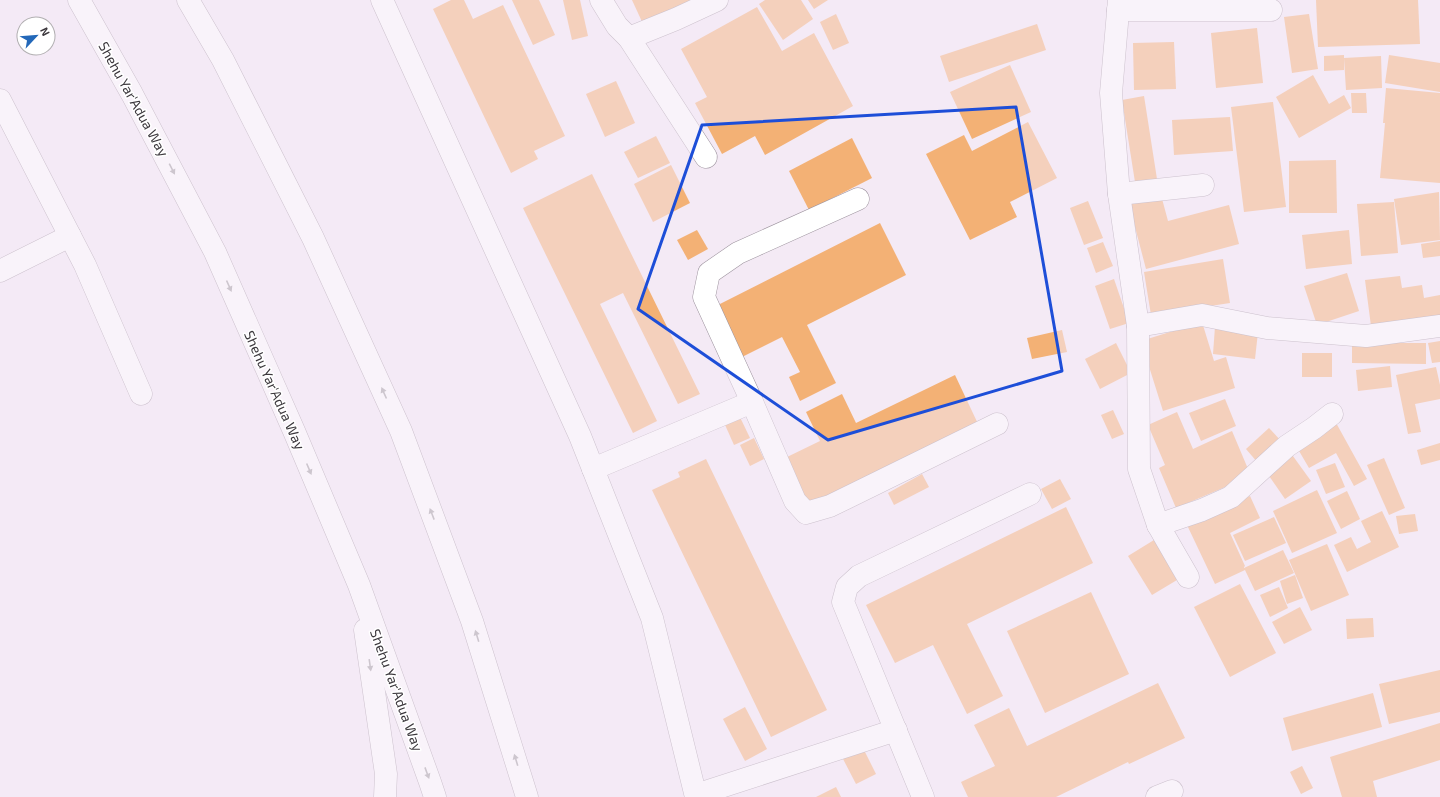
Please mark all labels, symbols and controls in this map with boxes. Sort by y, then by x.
north arrow [16,16,56,56]
text: N [38,25,53,38]
street label: Shehu Yar'Adua Way [95,39,173,160]
one-way arrow [168,163,175,175]
one-way arrow [226,280,232,291]
street label: Shehu Yar'Adua Way [241,328,309,453]
one-way arrow [381,387,387,399]
one-way arrow [307,463,313,475]
one-way arrow [429,507,435,519]
street label: Shehu Yar'Adua Way [367,627,427,754]
one-way arrow [474,629,480,641]
one-way arrow [367,659,373,671]
one-way arrow [512,753,518,765]
one-way arrow [425,767,431,779]

